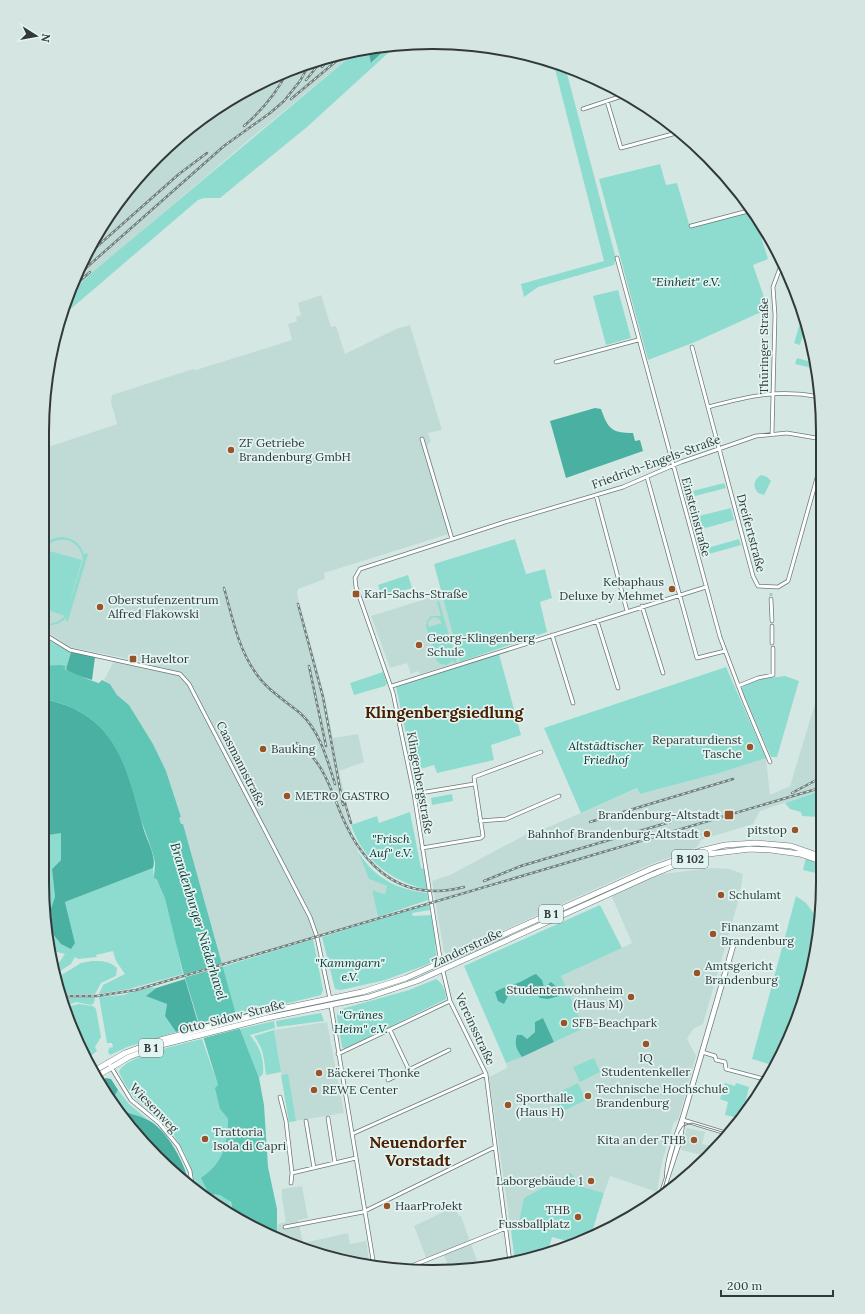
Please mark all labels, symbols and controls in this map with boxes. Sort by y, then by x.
north arrow [16,16,56,56]
text: N [38,32,54,44]
park label: "Einheit" e.V. [652,274,720,289]
street label: Thüringer Straße [756,297,771,394]
street label: Friedrich-Engels-Straße [589,431,723,492]
place label: ZF Getriebe Brandenburg GmbH [239,435,351,464]
marker: ZF Getriebe Brandenburg GmbH [226,445,236,455]
street label: Einsteinstraße [679,475,714,559]
street label: Dreifertstraße [734,492,769,574]
place label: Kebaphaus Deluxe by Mehmet [559,574,664,603]
marker: Kebaphaus Deluxe by Mehmet [667,584,677,594]
place label: Karl-Sachs-Straße [364,586,468,601]
marker: Karl-Sachs-Straße [351,589,361,599]
place label: Oberstufenzentrum Alfred Flakowski [107,592,219,621]
marker: Oberstufenzentrum Alfred Flakowski [95,602,105,612]
place label: Georg-Klingenberg Schule [427,630,535,659]
marker: Georg-Klingenberg Schule [414,640,424,650]
place label: Haveltor [141,651,190,666]
marker: Haveltor [128,654,138,664]
district label: Klingenbergsiedlung [365,702,524,722]
street label: Caasmannstraße [213,718,270,809]
street label: Klingenbergstraße [404,730,437,836]
place label: Reparaturdienst Tasche [652,732,742,761]
park label: Altstädtischer Friedhof [567,738,644,767]
place label: Bauking [271,741,316,756]
marker: Reparaturdienst Tasche [745,742,755,752]
marker: Bauking [258,744,268,754]
place label: METRO GASTRO [295,788,390,803]
marker: METRO GASTRO [282,791,292,801]
place label: Brandenburg-Altstadt [598,807,720,822]
marker: Brandenburg-Altstadt [723,809,735,821]
place label: pitstop [747,822,787,837]
marker: pitstop [790,825,800,835]
place label: Bahnhof Brandenburg-Altstadt [527,826,699,841]
marker: Bahnhof Brandenburg-Altstadt [702,829,712,839]
park label: "Frisch Auf" e.V. [368,831,413,860]
water label: Brandenburger Niederhavel [166,840,231,1002]
road number: B 102 [672,850,708,868]
place label: Schulamt [729,887,782,902]
marker: Schulamt [716,890,726,900]
road number: B 1 [539,905,563,923]
place label: Finanzamt Brandenburg [721,919,794,948]
street label: Zanderstraße [429,925,505,970]
marker: Finanzamt Brandenburg [708,929,718,939]
park label: "Kammgarn" e.V. [315,955,385,984]
place label: Amtsgericht Brandenburg [704,958,778,987]
marker: Amtsgericht Brandenburg [692,968,702,978]
place label: Studentenwohnheim (Haus M) [507,982,623,1012]
street label: Vereinsstraße [452,989,499,1068]
marker: Studentenwohnheim (Haus M) [626,992,636,1002]
street label: Otto-Sidow-Straße [178,996,287,1037]
park label: "Grünes Heim" e.V. [334,1007,388,1036]
place label: SFB-Beachpark [572,1015,658,1030]
marker: SFB-Beachpark [559,1018,569,1028]
road number: B 1 [139,1039,163,1057]
marker: IQ Studentenkeller [641,1039,651,1049]
place label: IQ Studentenkeller [602,1050,691,1079]
place label: Bäckerei Thonke [327,1065,421,1080]
marker: Bäckerei Thonke [314,1068,324,1078]
street label: Wiesenweg [127,1080,182,1136]
place label: Technische Hochschule Brandenburg [596,1081,729,1110]
place label: REWE Center [322,1082,399,1097]
marker: REWE Center [309,1085,319,1095]
place label: Sporthalle (Haus H) [516,1090,574,1120]
marker: Technische Hochschule Brandenburg [583,1091,593,1101]
marker: Sporthalle (Haus H) [503,1100,513,1110]
place label: Trattoria Isola di Capri [213,1124,286,1153]
district label: Neuendorfer Vorstadt [369,1132,467,1170]
place label: Kita an der THB [597,1132,686,1147]
marker: Trattoria Isola di Capri [200,1134,210,1144]
marker: Kita an der THB [689,1135,699,1145]
place label: Laborgebäude 1 [496,1173,583,1188]
marker: Laborgebäude 1 [586,1176,596,1186]
place label: HaarProJekt [395,1198,463,1213]
marker: HaarProJekt [382,1201,392,1211]
place label: THB Fussballplatz [498,1202,570,1231]
marker: THB Fussballplatz [573,1212,583,1222]
scale bar [721,1272,833,1298]
text: 200 m [727,1278,763,1293]

